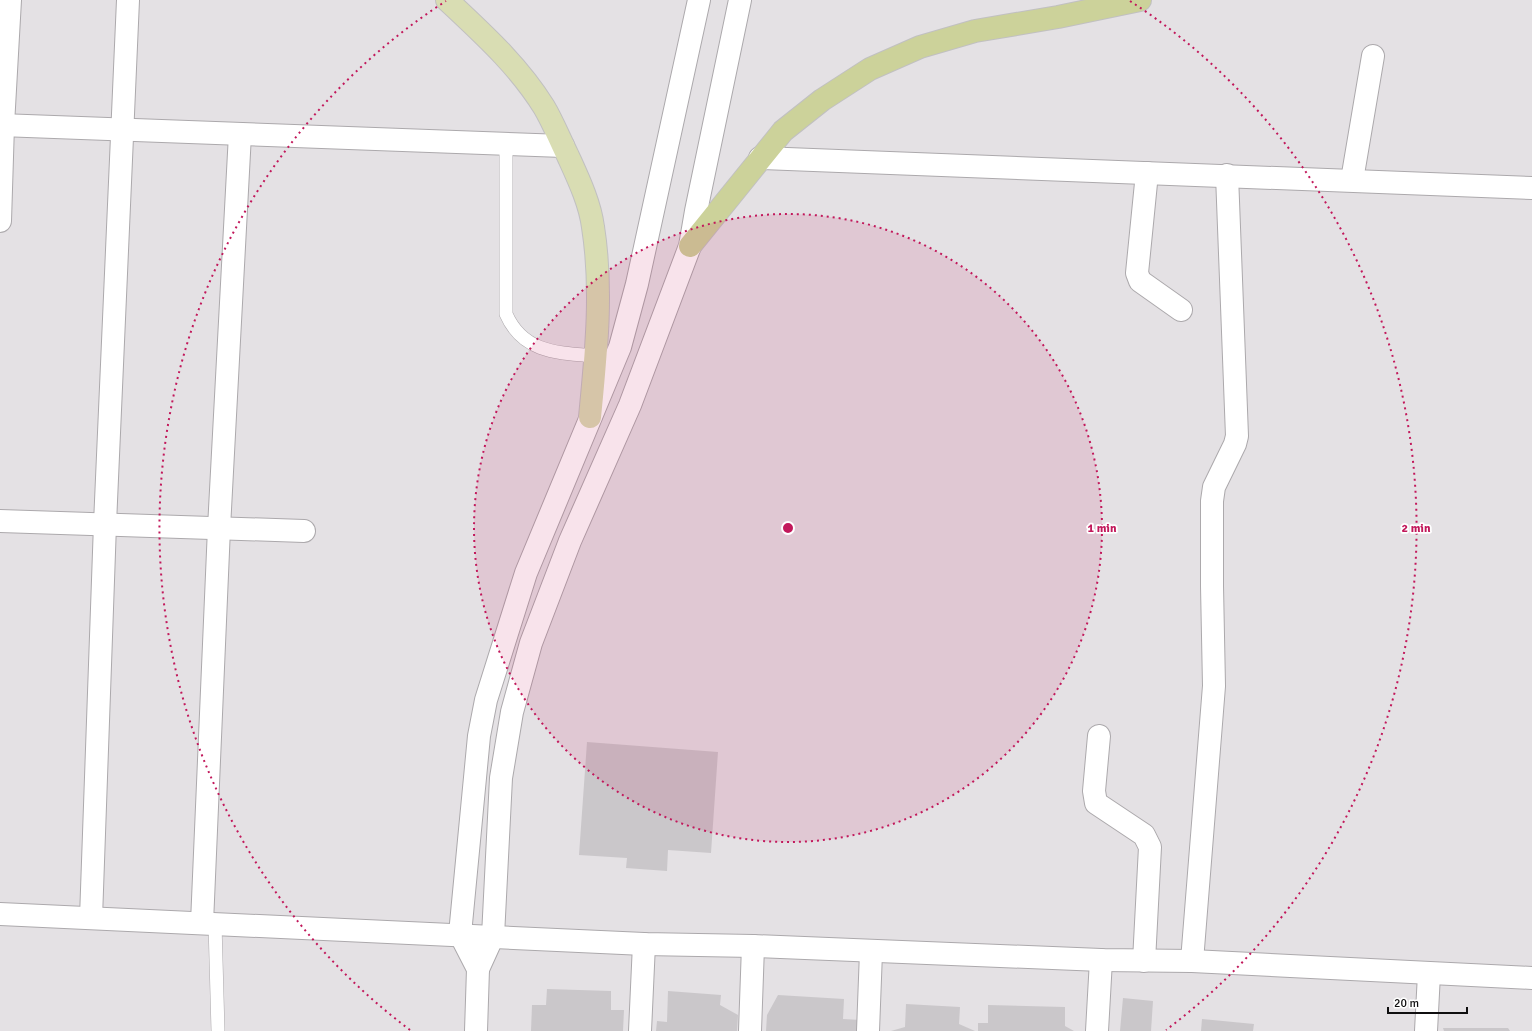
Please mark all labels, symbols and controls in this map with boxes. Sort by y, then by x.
centre of rings [781,521,795,535]
text: 1 min [1088,521,1117,536]
text: 2 min [1402,521,1431,536]
scale bar [1388,989,1467,1015]
text: 20 m [1394,996,1419,1011]

